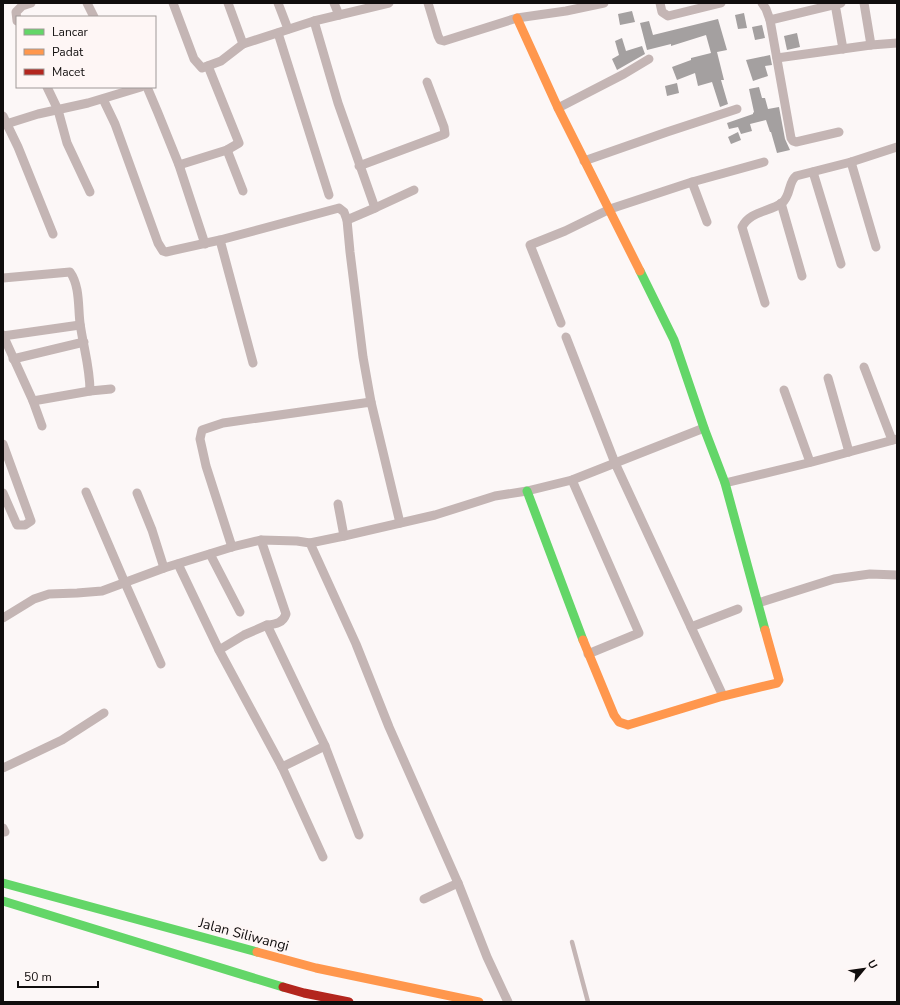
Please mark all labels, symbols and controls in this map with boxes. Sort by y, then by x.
legend [16,16,156,88]
text: Lancar [52,24,89,40]
text: Padat [52,44,84,60]
text: Macet [52,64,85,80]
street label: Jalan Siliwangi [196,913,291,956]
north arrow [844,949,884,989]
text: U [864,957,881,972]
scale bar [18,963,98,989]
text: 50 m [24,969,52,985]

